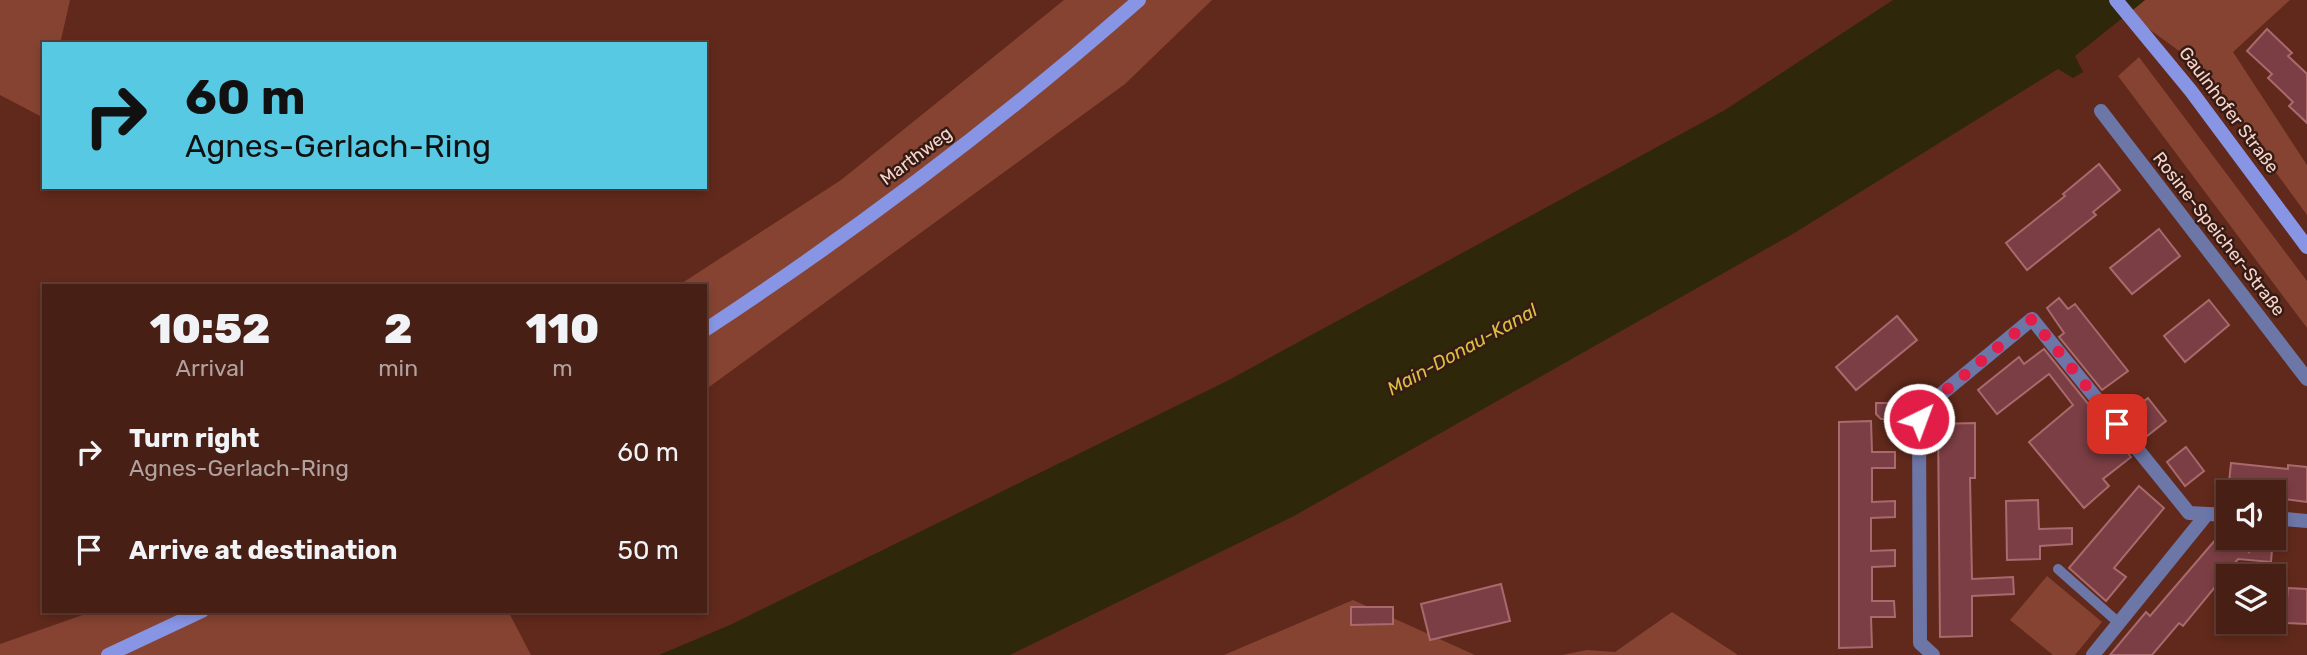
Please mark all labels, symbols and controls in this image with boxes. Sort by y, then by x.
street label: Gaulnhofer Straße [2174,42,2284,178]
text: 60 m [185,68,306,126]
icon: right [70,70,161,161]
street label: Marthweg [876,122,956,190]
text: Agnes-Gerlach-Ring [185,127,491,165]
street label: Rosine-Speicher-Straße [2148,147,2290,321]
water label: Main-Donau-Kanal [1383,298,1542,400]
text: 10:52 [150,304,271,354]
text: 2 [384,304,412,354]
text: 110 [526,304,599,354]
text: Arrival [176,354,245,382]
text: min [378,354,418,382]
text: m [552,354,573,382]
position arrow [1882,382,1956,456]
pin [2087,394,2147,454]
icon: arrive [2098,405,2136,443]
text: Turn right [129,423,259,454]
icon: right [70,433,108,471]
text: 60 m [617,437,679,468]
text: Agnes-Gerlach-Ring [129,454,349,482]
map controls [2216,480,2286,634]
button: sound [2216,480,2286,550]
icon: arrive [70,531,108,569]
text: Arrive at destination [129,535,397,566]
text: 50 m [618,535,679,566]
button: layers [2216,564,2286,634]

